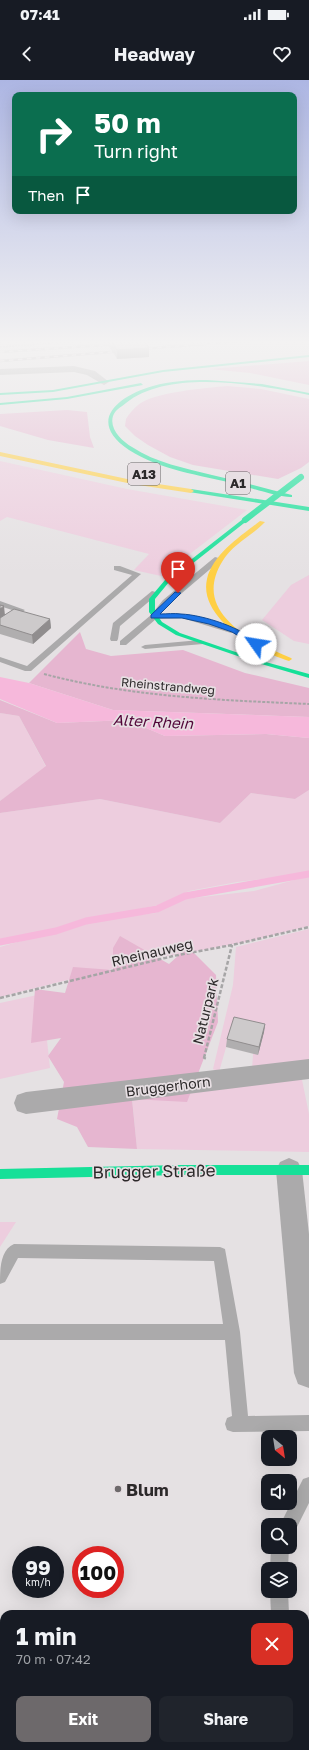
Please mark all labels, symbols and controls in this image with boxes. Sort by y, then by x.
text: 07:41 [20,5,60,23]
icon: back [16,43,38,65]
text: Headway [114,43,195,65]
icon: heart [271,43,293,65]
text: 50 m [94,106,161,139]
icon: right [28,108,80,160]
text: Turn right [94,140,178,162]
icon: arrive [72,184,94,206]
text: Then [28,186,64,204]
road number: A13 [128,463,160,485]
road number: A1 [226,472,250,494]
pin [161,552,195,593]
icon: arrive [167,558,189,580]
position arrow [235,623,277,665]
street label: Rheinstrandweg [120,674,216,698]
water label: Alter Rhein [113,710,194,732]
street label: Rheinauweg [110,934,194,970]
street label: Naturpark [189,976,221,1046]
street label: Bruggerhorn [125,1072,211,1100]
street label: Brugger Straße [92,1159,216,1183]
north arrow [261,1430,297,1466]
map controls [261,1430,297,1598]
button: sound [261,1474,297,1510]
place label: Blum [126,1479,169,1500]
marker: Blum [113,1484,123,1494]
button: search [261,1518,297,1554]
speed limit sign: 100 [72,1546,124,1598]
text: 99 [25,1555,51,1579]
button: layers [261,1562,297,1598]
text: km/h [25,1576,51,1588]
text: 1 min [16,1621,76,1650]
button: close [251,1623,293,1665]
text: 70 m · 07:42 [16,1651,90,1667]
button: Exit [16,1696,151,1742]
button: Share [159,1696,293,1742]

